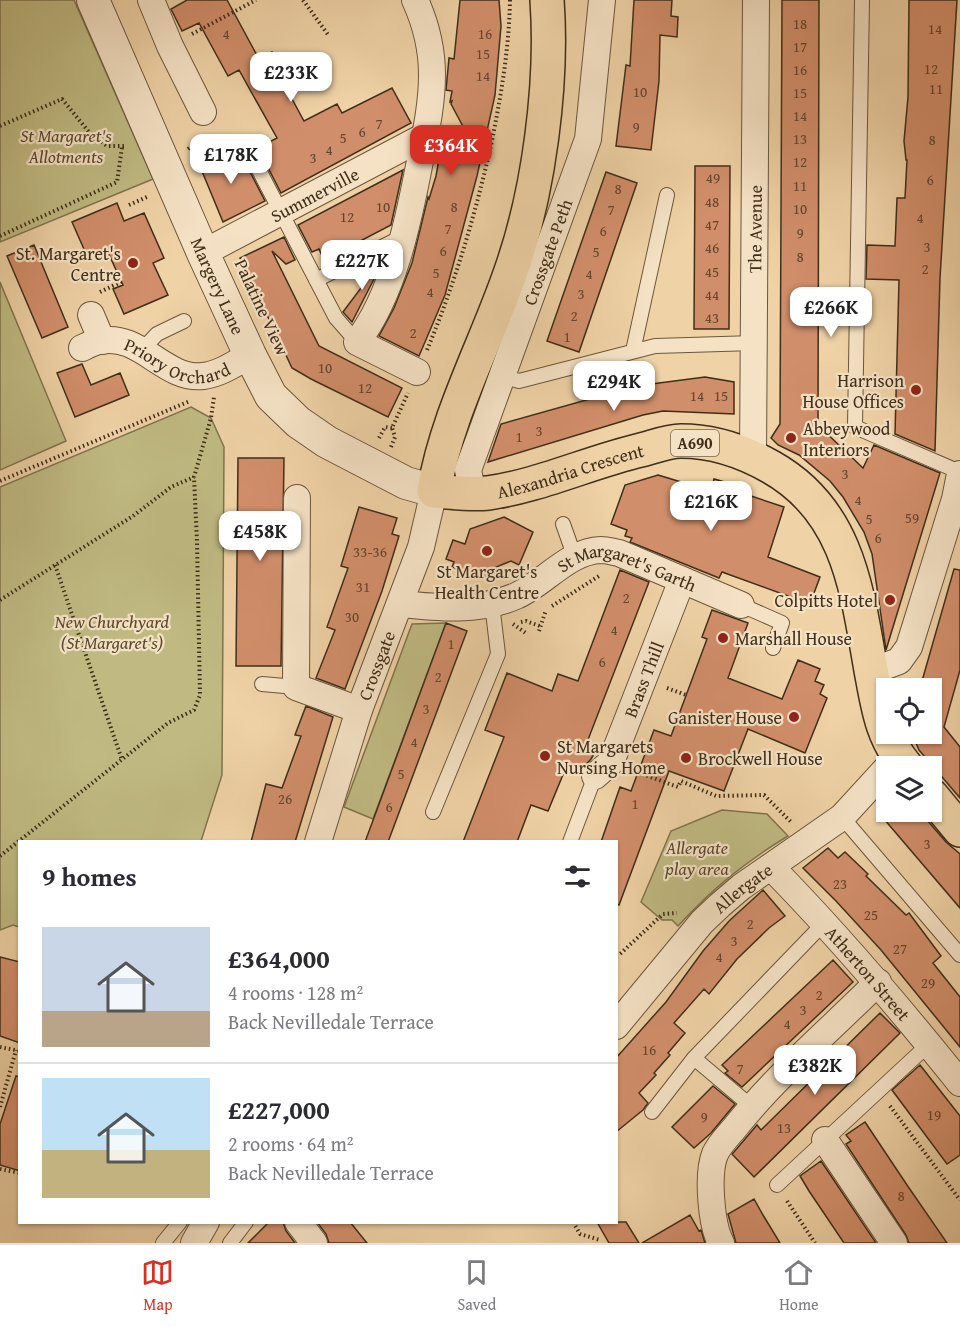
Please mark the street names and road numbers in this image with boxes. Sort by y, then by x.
street label: Summerville [266,160,363,229]
street label: The Avenue [741,185,768,273]
street label: Crossgate Peth [515,195,579,309]
street label: Margery Lane [184,233,252,339]
street label: Palatine View [228,254,296,360]
street label: Priory Orchard [120,330,235,390]
road number: A690 [671,430,719,456]
street label: Alexandria Crescent [495,436,647,505]
street label: St Margaret's Garth [551,536,701,598]
street label: Crossgate [350,627,402,704]
street label: Brass Thill [616,637,670,721]
street label: Allergate [706,856,778,919]
street label: Atherton Street [819,920,918,1027]

